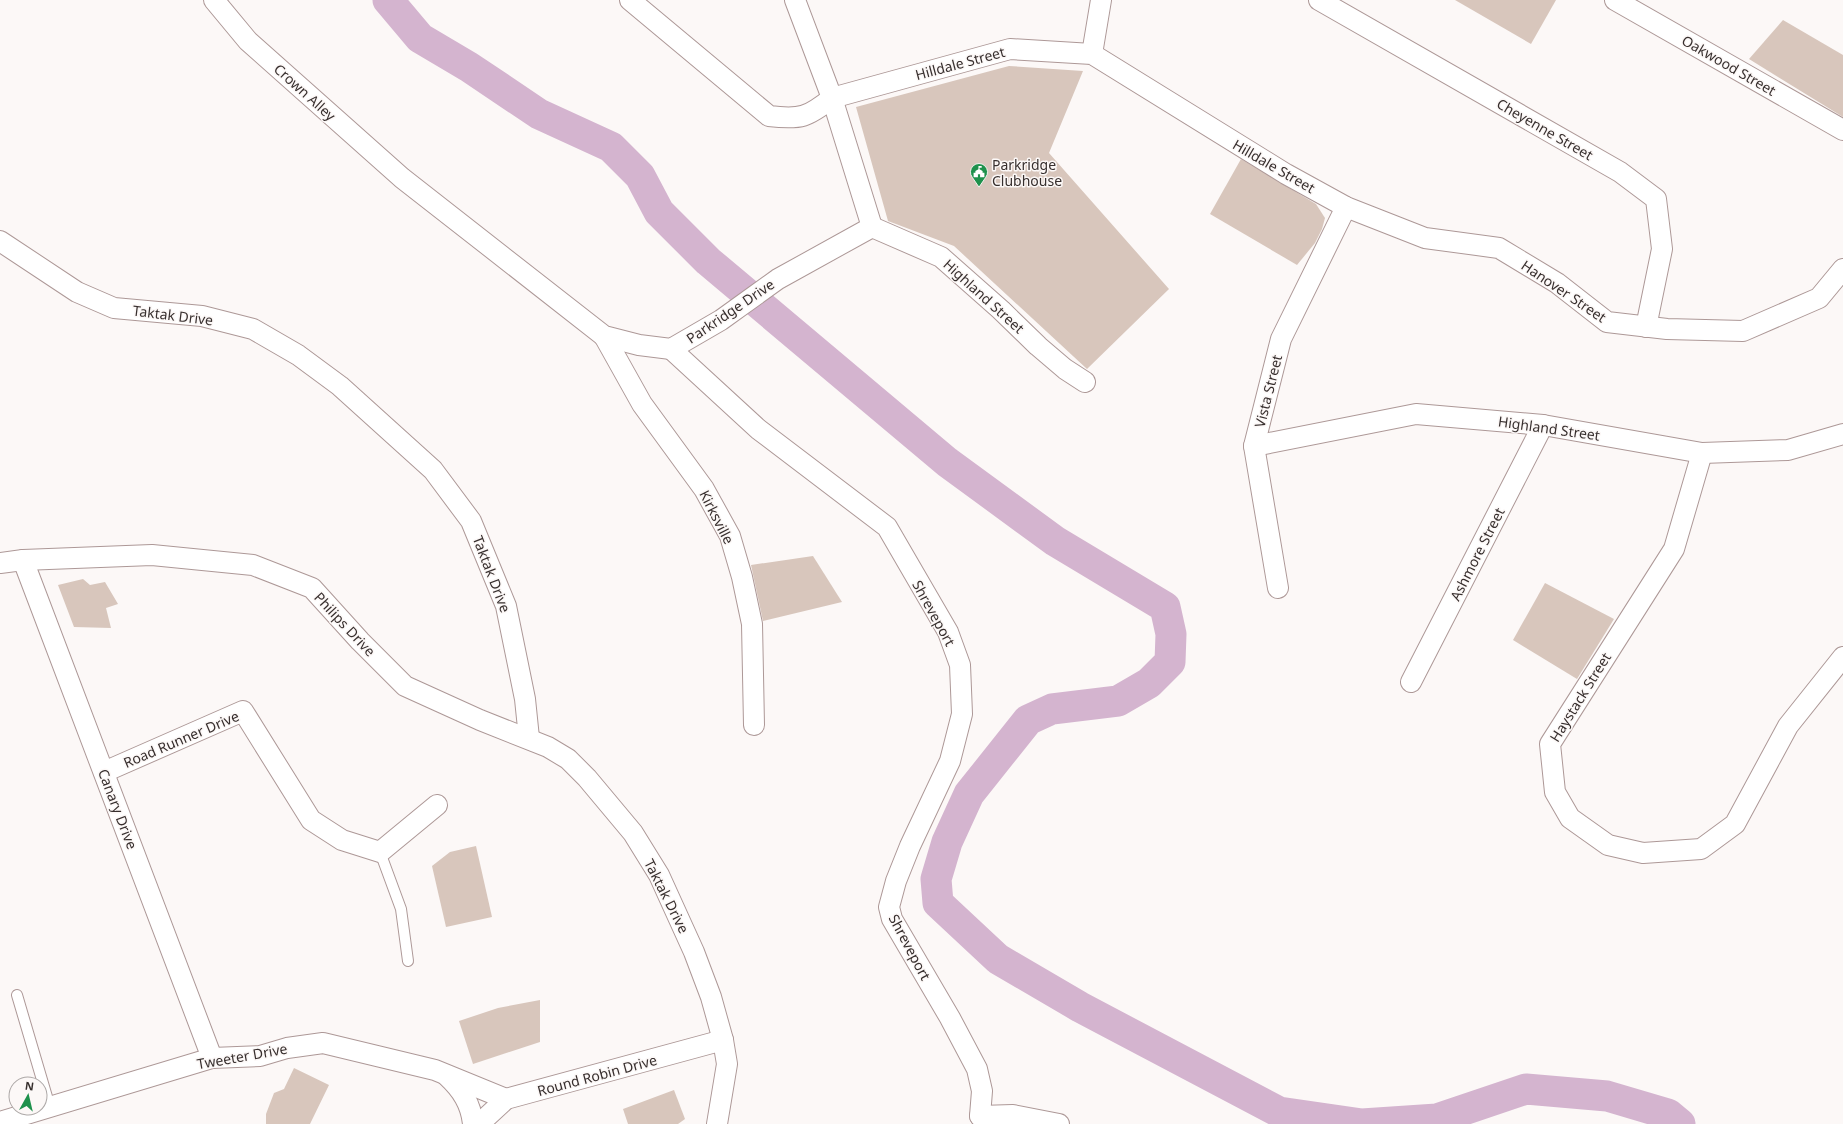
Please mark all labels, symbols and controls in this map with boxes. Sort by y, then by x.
street label: Oakwood Street [1679,30,1779,100]
street label: Hilldale Street [913,42,1007,84]
street label: Crown Alley [270,59,341,125]
street label: Cheyenne Street [1493,94,1597,164]
street label: Hilldale Street [1229,135,1319,197]
place label: Parkridge Clubhouse [992,155,1062,190]
public building icon: Parkridge Clubhouse [969,162,989,187]
street label: Highland Street [939,255,1029,337]
street label: Hanover Street [1518,256,1610,326]
street label: Parkridge Drive [682,274,778,347]
street label: Taktak Drive [132,301,214,329]
street label: Vista Street [1250,353,1286,429]
street label: Highland Street [1497,411,1601,445]
street label: Kirksville [695,487,739,547]
street label: Ashmore Street [1445,504,1509,604]
street label: Taktak Drive [469,533,515,615]
street label: Shreveport [908,577,960,649]
street label: Philips Drive [310,588,380,660]
street label: Haystack Street [1545,649,1615,745]
street label: Road Runner Drive [120,706,242,772]
street label: Canary Drive [94,766,142,852]
street label: Taktak Drive [640,856,694,936]
street label: Shreveport [885,911,935,983]
street label: Tweeter Drive [195,1039,289,1073]
street label: Round Robin Drive [535,1050,659,1100]
north arrow [8,1076,48,1116]
text: N [24,1078,35,1094]

